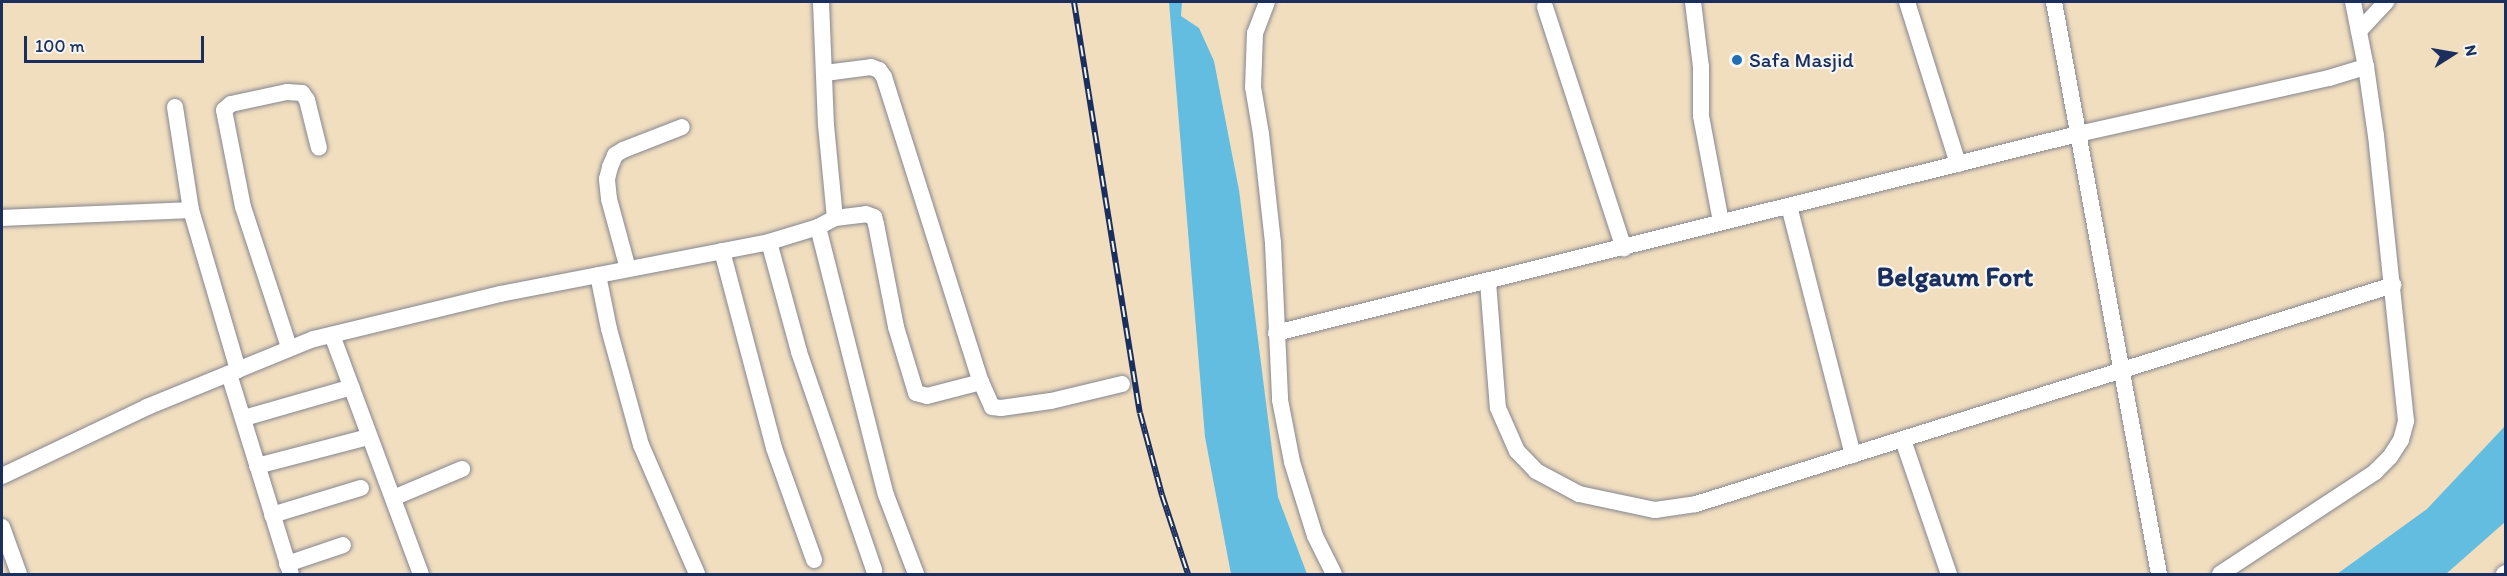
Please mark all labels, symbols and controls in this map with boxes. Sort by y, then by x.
scale bar [27,24,207,62]
north arrow [2423,24,2483,84]
text: 100 m [35,35,85,57]
text: N [2461,43,2482,58]
place label: Safa Masjid [1749,47,1853,73]
marker: Safa Masjid [1730,53,1744,67]
district label: Belgaum Fort [1877,261,2033,293]

